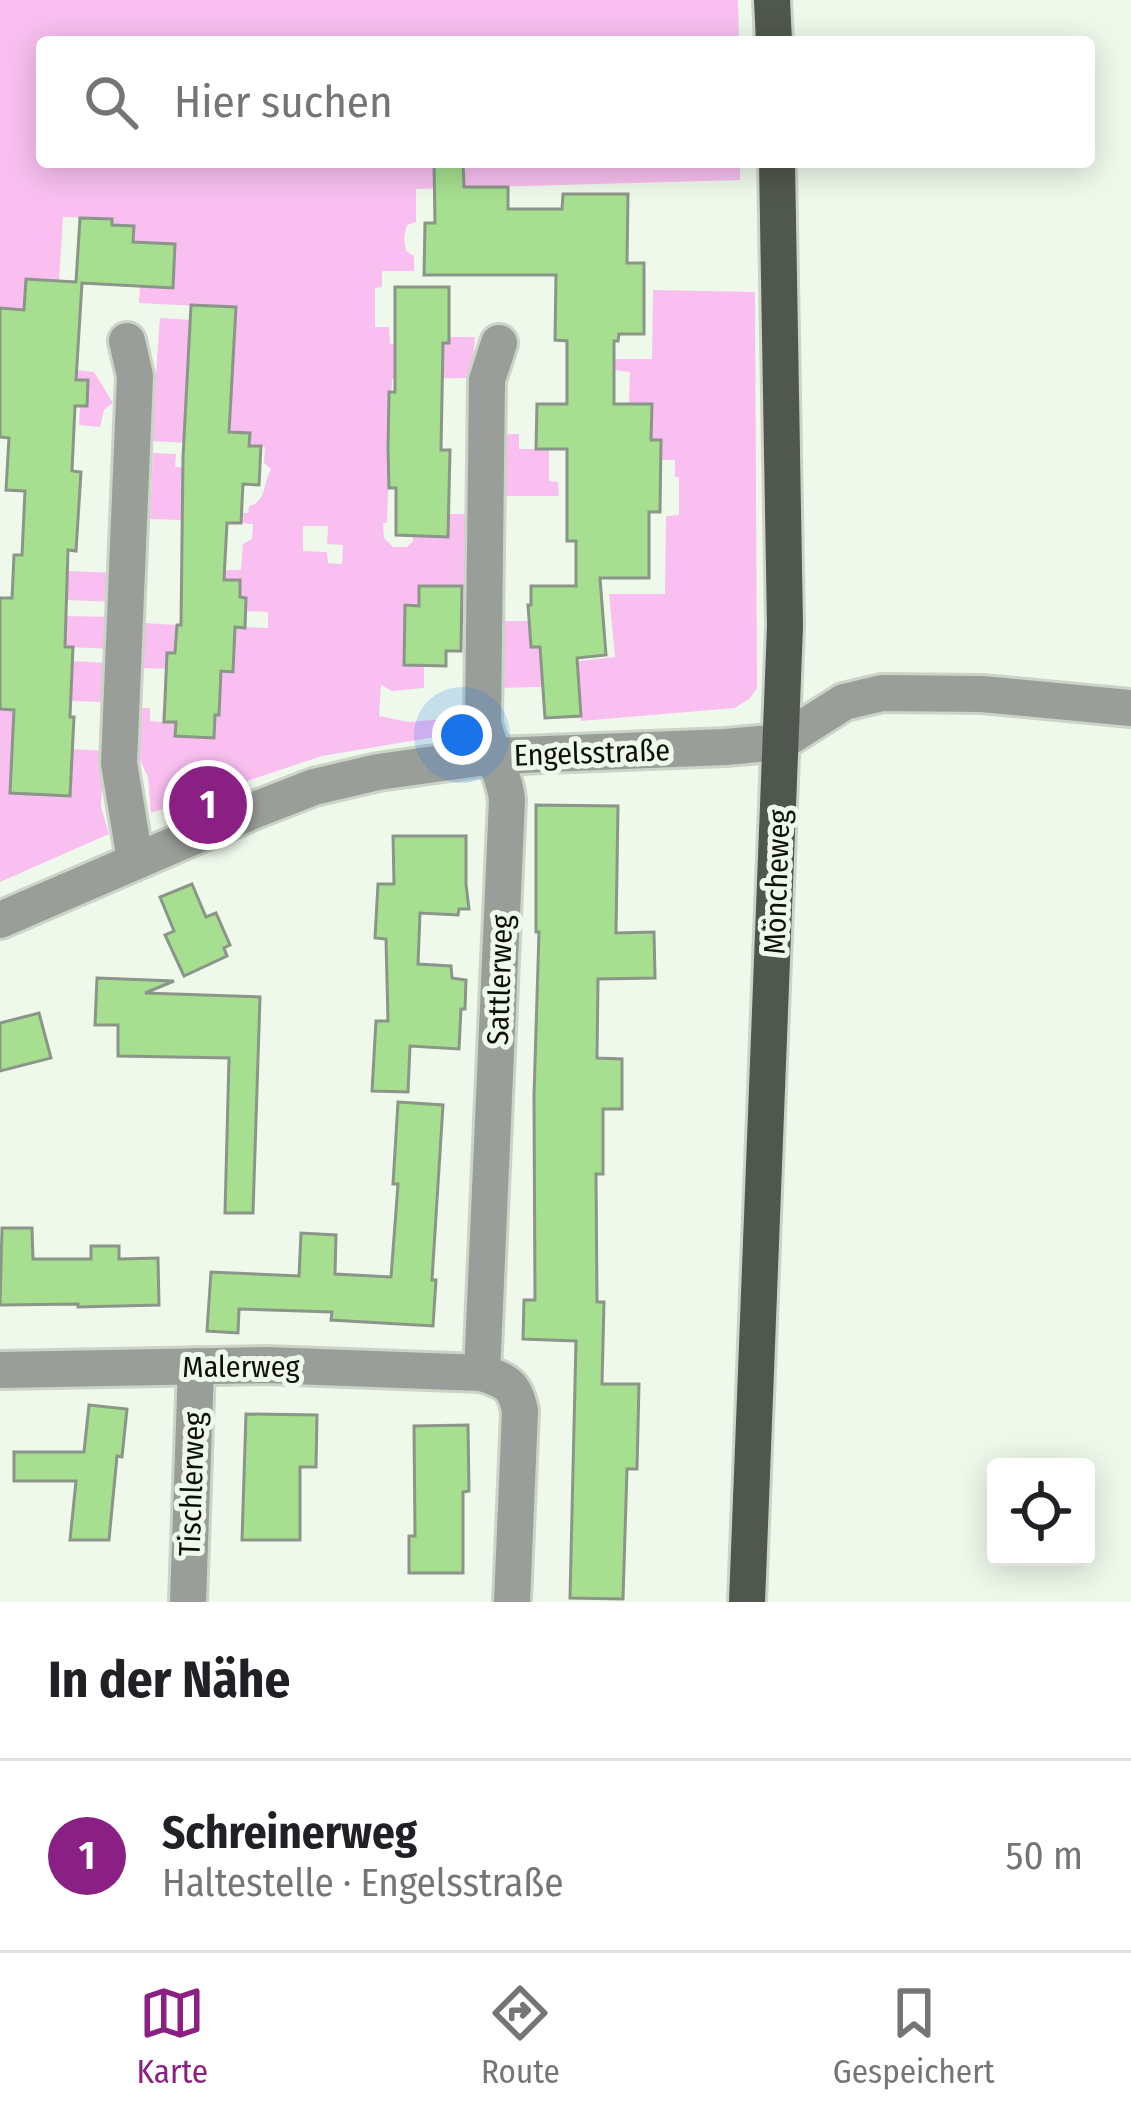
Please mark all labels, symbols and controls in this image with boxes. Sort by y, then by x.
search box [36,36,1095,168]
icon: search [78,69,144,135]
text: Hier suchen [174,75,393,129]
your location [432,705,492,765]
street label: Engelsstraße [513,732,671,774]
pin: 1 [169,760,247,850]
street label: Möncheweg [756,808,798,955]
street label: Sattlerweg [480,913,520,1046]
street label: Malerweg [182,1349,301,1385]
street label: Tischlerweg [171,1410,213,1557]
map controls [987,1458,1095,1566]
button: locate [987,1458,1095,1566]
text: In der Nähe [48,1649,290,1711]
text: Schreinerweg [162,1806,417,1860]
text: 1 [79,1833,95,1879]
text: 50 m [1006,1833,1083,1879]
text: Haltestelle · Engelsstraße [162,1860,563,1906]
tab: Karte [137,1980,208,2092]
tab: Route [481,1980,560,2092]
tab: Gespeichert [833,1980,994,2092]

